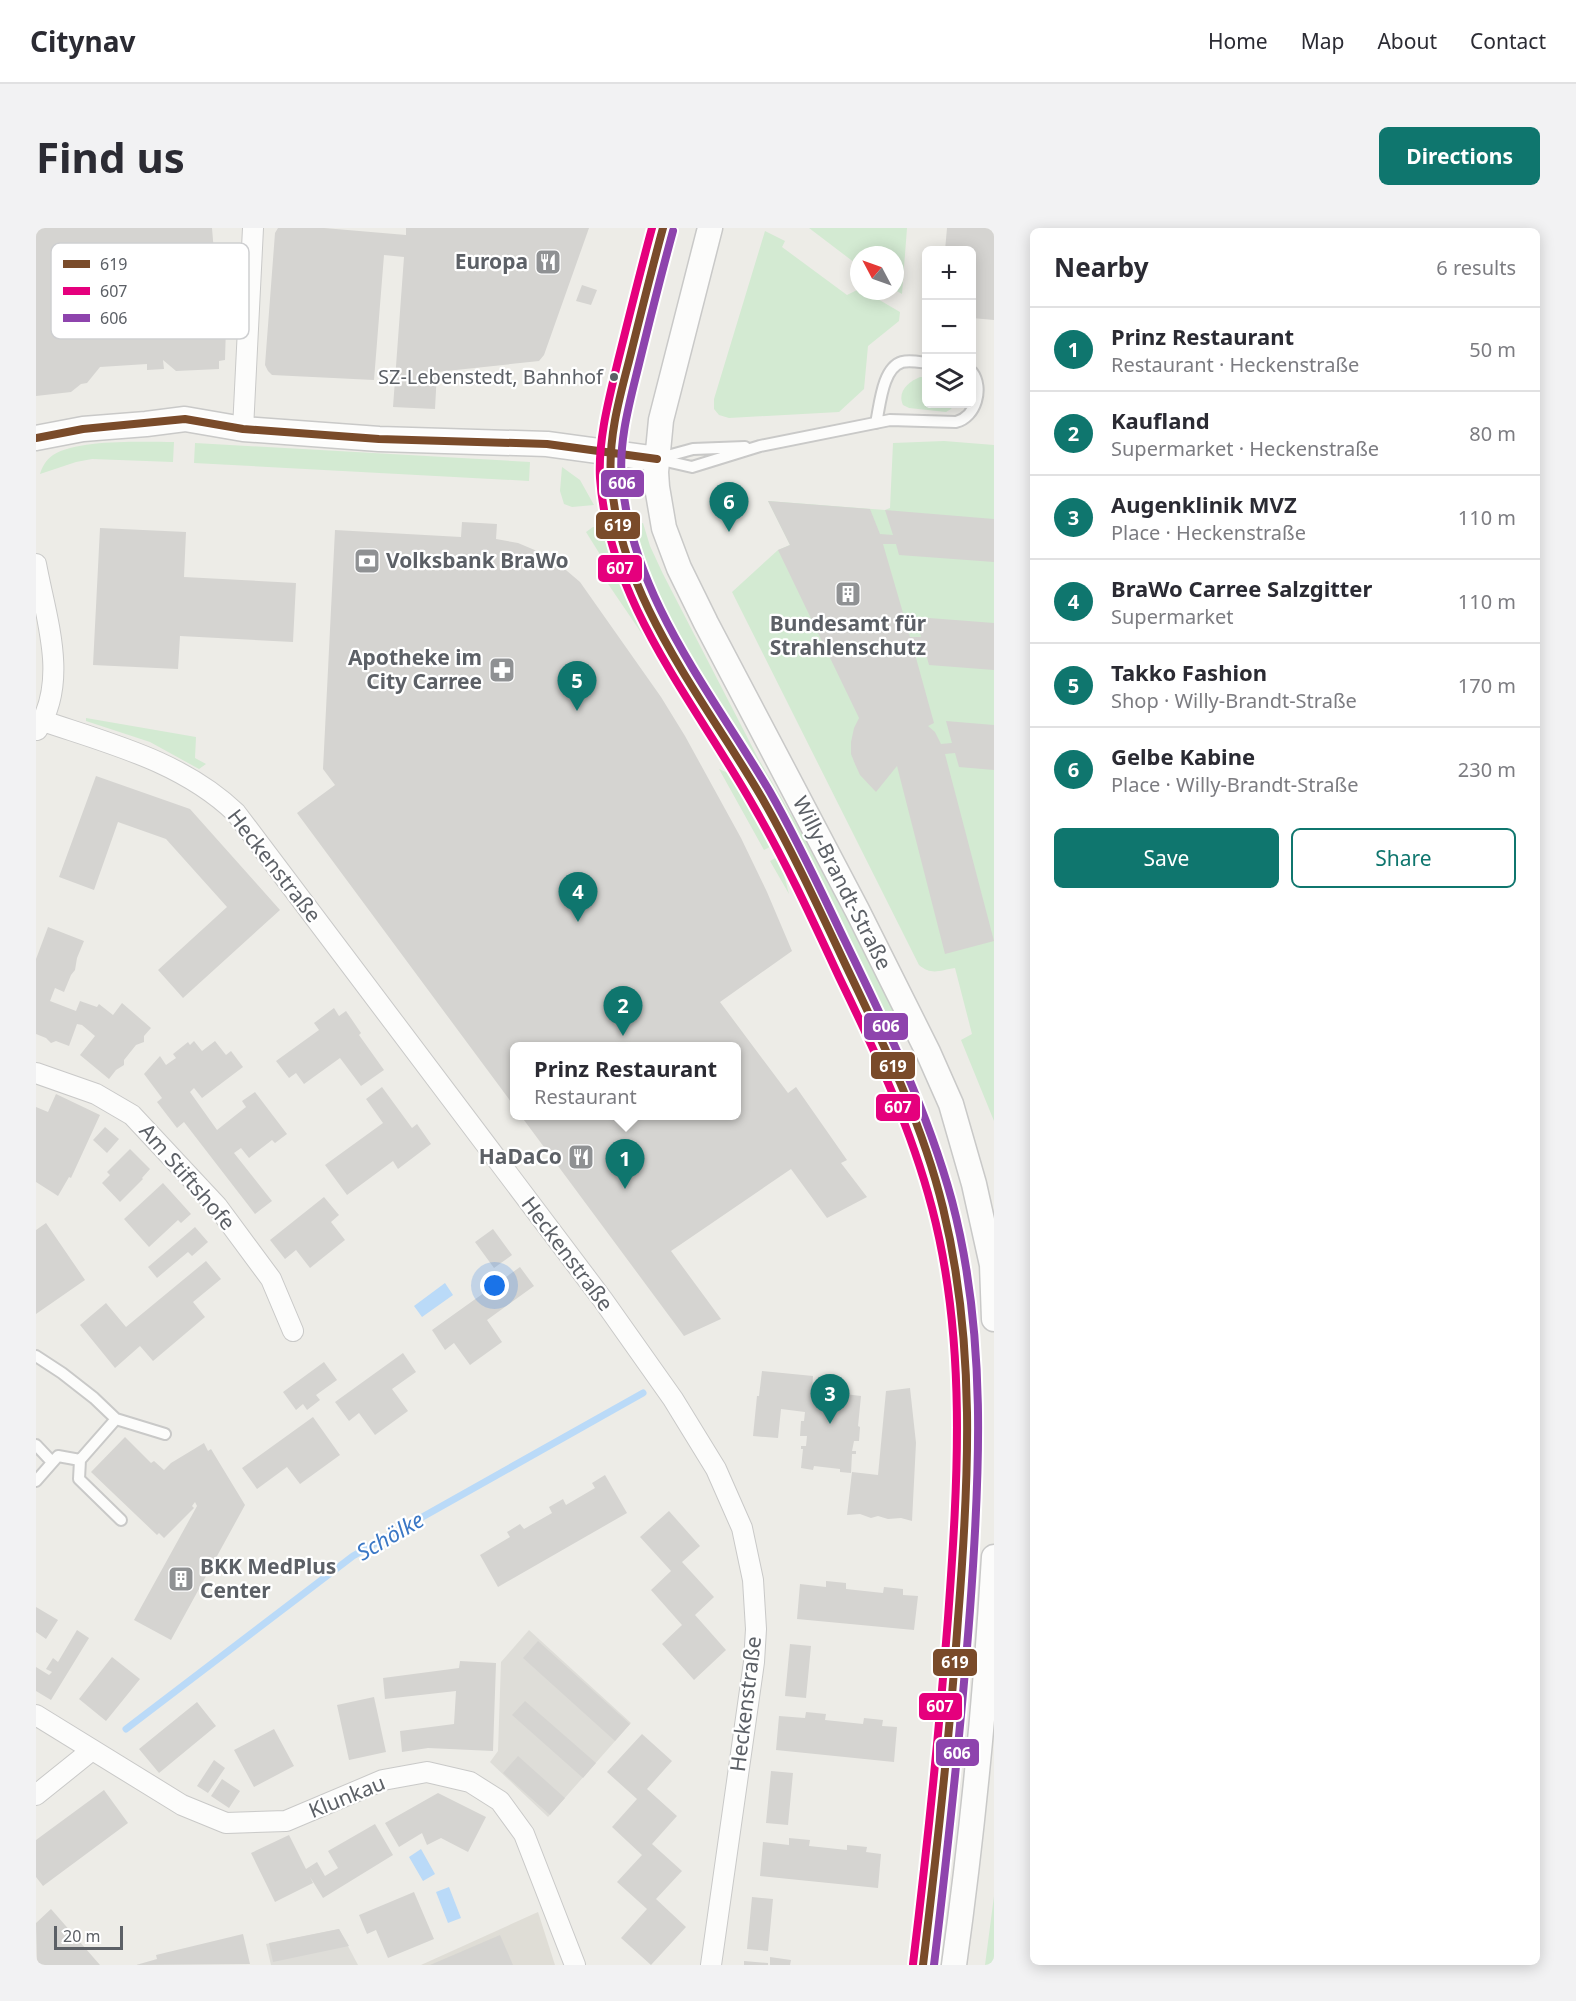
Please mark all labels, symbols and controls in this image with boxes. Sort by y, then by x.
text: Citynav [30,22,135,60]
text: Home [1208,27,1268,55]
text: Map [1301,27,1344,55]
text: About [1377,27,1437,55]
text: Contact [1470,27,1546,55]
button: Directions [1379,127,1540,185]
text: Find us [36,128,185,185]
legend [51,243,249,339]
north arrow [850,246,904,300]
map controls [922,246,976,408]
button: + [922,246,976,300]
place label: Europa [455,247,528,275]
restaurant icon: Europa [533,247,563,277]
text: Nearby [1054,249,1149,285]
text: 619 [100,253,127,275]
text: 6 results [1436,254,1516,281]
text: 607 [100,280,127,302]
button: − [922,300,976,354]
text: 606 [100,307,127,329]
text: Prinz Restaurant [1111,321,1294,351]
text: 1 [1068,336,1079,363]
text: 50 m [1469,336,1516,363]
text: Restaurant · Heckenstraße [1111,351,1359,378]
button: layers [922,354,976,408]
place label: SZ-Lebenstedt, Bahnhof [378,363,604,390]
marker: SZ-Lebenstedt, Bahnhof [608,371,620,383]
text: Kaufland [1111,405,1210,435]
text: 2 [1068,420,1079,447]
text: 80 m [1469,420,1516,447]
text: Supermarket · Heckenstraße [1111,435,1379,462]
line badge: 606 [600,469,645,498]
text: 606 [608,472,636,494]
pin: 6 [710,482,748,532]
text: Augenklinik MVZ [1111,489,1297,519]
text: 3 [1068,504,1079,531]
text: 110 m [1458,504,1516,531]
line badge: 619 [595,511,641,540]
text: 619 [604,514,632,536]
text: Place · Heckenstraße [1111,519,1306,546]
bank icon: Volksbank BraWo [352,546,382,576]
place label: Volksbank BraWo [386,546,569,574]
line badge: 607 [597,554,643,583]
text: 607 [606,557,634,579]
text: BraWo Carree Salzgitter [1111,573,1372,603]
building icon: Bundesamt für Strahlenschutz [833,579,863,609]
text: 4 [1068,588,1079,615]
text: 110 m [1458,588,1516,615]
text: Supermarket [1111,603,1234,630]
place label: Bundesamt für Strahlenschutz [770,609,927,661]
place label: Apotheke im City Carree [348,643,482,695]
pharmacy icon: Apotheke im City Carree [487,655,517,685]
text: Takko Fashion [1111,657,1267,687]
pin: 5 [558,662,596,711]
text: 5 [1068,672,1079,699]
text: 170 m [1458,672,1516,699]
text: Shop · Willy-Brandt-Straße [1111,687,1357,714]
text: Gelbe Kabine [1111,741,1255,771]
text: 6 [1068,756,1079,783]
text: 230 m [1458,756,1516,783]
text: Place · Willy-Brandt-Straße [1111,771,1358,798]
street label: Willy-Brandt-Straße [787,791,899,974]
street label: Heckenstraße [222,803,328,928]
button: Save [1054,828,1279,888]
button: Share [1291,828,1516,888]
pin: 4 [558,872,598,922]
pin: 2 [604,986,642,1036]
line badge: 606 [863,1012,909,1041]
text: 606 [872,1015,900,1037]
popup [510,1042,741,1120]
line badge: 619 [870,1051,916,1080]
text: Prinz Restaurant [534,1053,717,1083]
text: 619 [879,1055,907,1077]
text: Restaurant [534,1083,637,1110]
line badge: 607 [875,1093,921,1122]
text: 607 [884,1096,912,1118]
street label: Am Stiftshofe [134,1117,242,1236]
pin: 1 [606,1140,644,1189]
place label: HaDaCo [479,1142,562,1170]
restaurant icon: HaDaCo [566,1142,596,1172]
street label: Heckenstraße [516,1191,620,1316]
your location [480,1271,509,1300]
pin: 3 [810,1374,850,1424]
water label: Schölke [350,1504,429,1566]
place label: BKK MedPlus Center [200,1552,336,1604]
building icon: BKK MedPlus Center [166,1564,196,1594]
street label: Heckenstraße [723,1635,767,1773]
line badge: 619 [932,1648,978,1677]
text: 619 [941,1651,969,1673]
line badge: 607 [918,1692,963,1721]
text: 607 [926,1695,954,1717]
line badge: 606 [935,1738,980,1767]
text: 606 [943,1742,971,1764]
street label: Klunkau [304,1768,389,1824]
scale bar [54,1923,123,1950]
text: 20 m [63,1925,100,1947]

